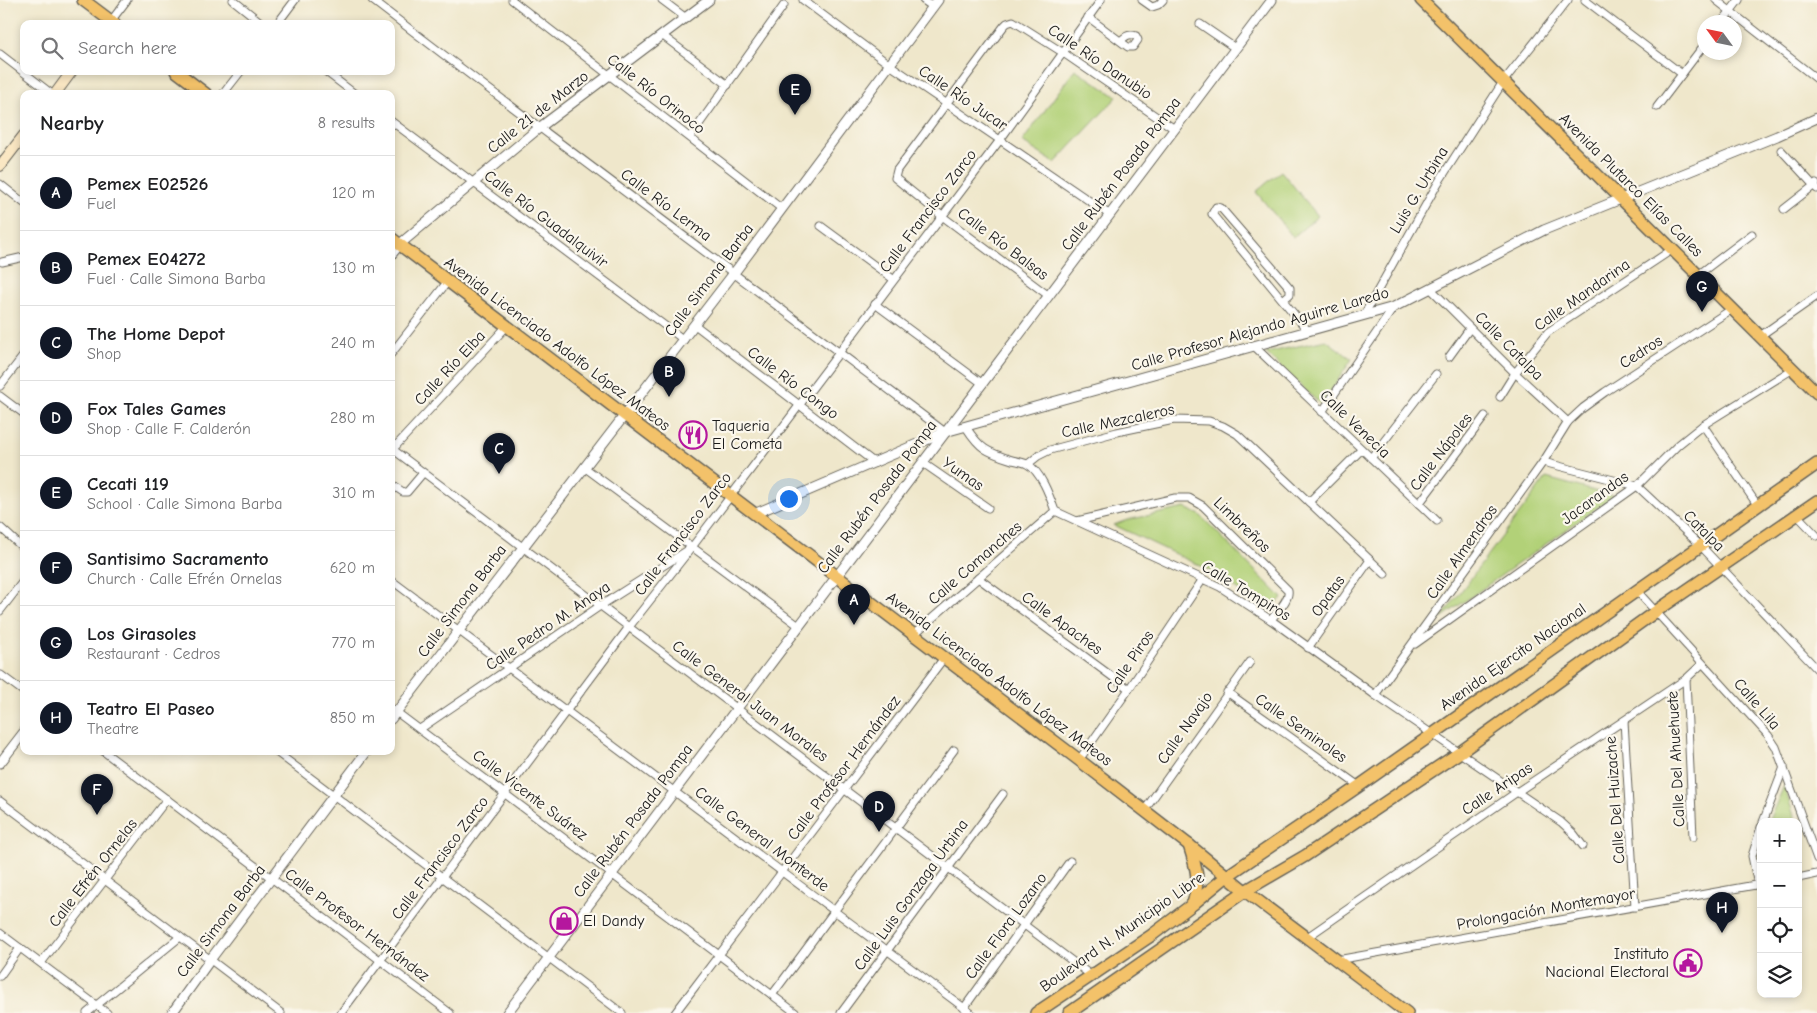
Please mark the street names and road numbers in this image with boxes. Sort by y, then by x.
street label: Calle Río Danubio [1045,21,1155,103]
street label: Calle Río Orinoco [603,50,709,138]
street label: Calle Río Jucar [915,62,1011,135]
street label: Calle 21 de Marzo [484,67,592,157]
street label: Calle Rubén Posada Pompa [1057,94,1185,254]
street label: Avenida Plutarco Elías Calles [1556,110,1707,261]
street label: Luis G. Urbina [1386,144,1452,236]
street label: Calle Francisco Zarco [876,146,980,276]
street label: Calle Río Lerma [617,165,715,245]
street label: Calle Río Guadalquivir [481,167,612,272]
street label: Calle Río Balsas [954,204,1052,284]
street label: Calle Simona Barba [661,220,757,340]
street label: Avenida Licenciado Adolfo López Mateos [441,253,674,435]
street label: Calle Mandarina [1531,255,1633,335]
street label: Calle Profesor Alejando Aguirre Laredo [1129,284,1391,374]
street label: Calle Catalpa [1471,308,1547,384]
street label: Calle Río Elba [411,327,489,409]
street label: Cedros [1616,331,1666,372]
street label: Calle Río Congo [744,343,842,423]
street label: Calle Venecia [1316,386,1394,462]
street label: Calle Mezcaleros [1060,400,1176,442]
street label: Calle Nápoles [1406,409,1476,494]
street label: Calle Rubén Posada Pompa [813,417,941,577]
street label: Yumas [939,453,987,495]
street label: Jacarandas [1558,468,1632,528]
street label: Calle Francisco Zarco [631,469,735,599]
street label: Limbreños [1210,494,1274,556]
street label: Calle Almendros [1423,501,1501,603]
street label: Catalpa [1680,507,1728,555]
street label: Calle Comanches [925,517,1026,609]
street label: Calle Simona Barba [414,541,510,661]
street label: Calle Tompiros [1198,557,1294,625]
street label: Opatas [1307,572,1349,620]
street label: Calle Pedro M. Anaya [482,578,614,674]
street label: Avenida Licenciado Adolfo López Mateos [883,588,1116,770]
street label: Calle Apaches [1018,588,1106,659]
street label: Avenida Ejercito Nacional [1437,600,1589,714]
street label: Calle Piros [1102,627,1158,697]
street label: Calle General Juan Morales [669,637,832,766]
street label: Calle Lila [1730,675,1784,733]
street label: Calle Navajo [1154,688,1216,768]
street label: Calle Seminoles [1252,690,1351,766]
street label: Calle Del Ahuehuete [1663,690,1689,828]
street label: Calle Profesor Hernández [784,692,904,844]
street label: Calle Del Huizache [1602,736,1628,864]
street label: Calle Rubén Posada Pompa [569,741,697,901]
street label: Calle Vicente Suárez [469,746,591,844]
street label: Calle Aripas [1458,759,1536,819]
street label: Calle General Monterde [691,783,833,895]
street label: Calle Francisco Zarco [388,793,492,923]
street label: Calle Efrén Ornelas [45,815,141,931]
street label: Calle Luis Gonzaga Urbina [850,816,972,974]
street label: Calle Simona Barba [173,861,269,981]
street label: Calle Profesor Hernández [281,865,433,985]
street label: Boulevard N. Municipio Libre [1036,868,1208,996]
street label: Calle Flora Lozano [961,869,1051,983]
street label: Prolongación Montemayor [1455,884,1637,934]

